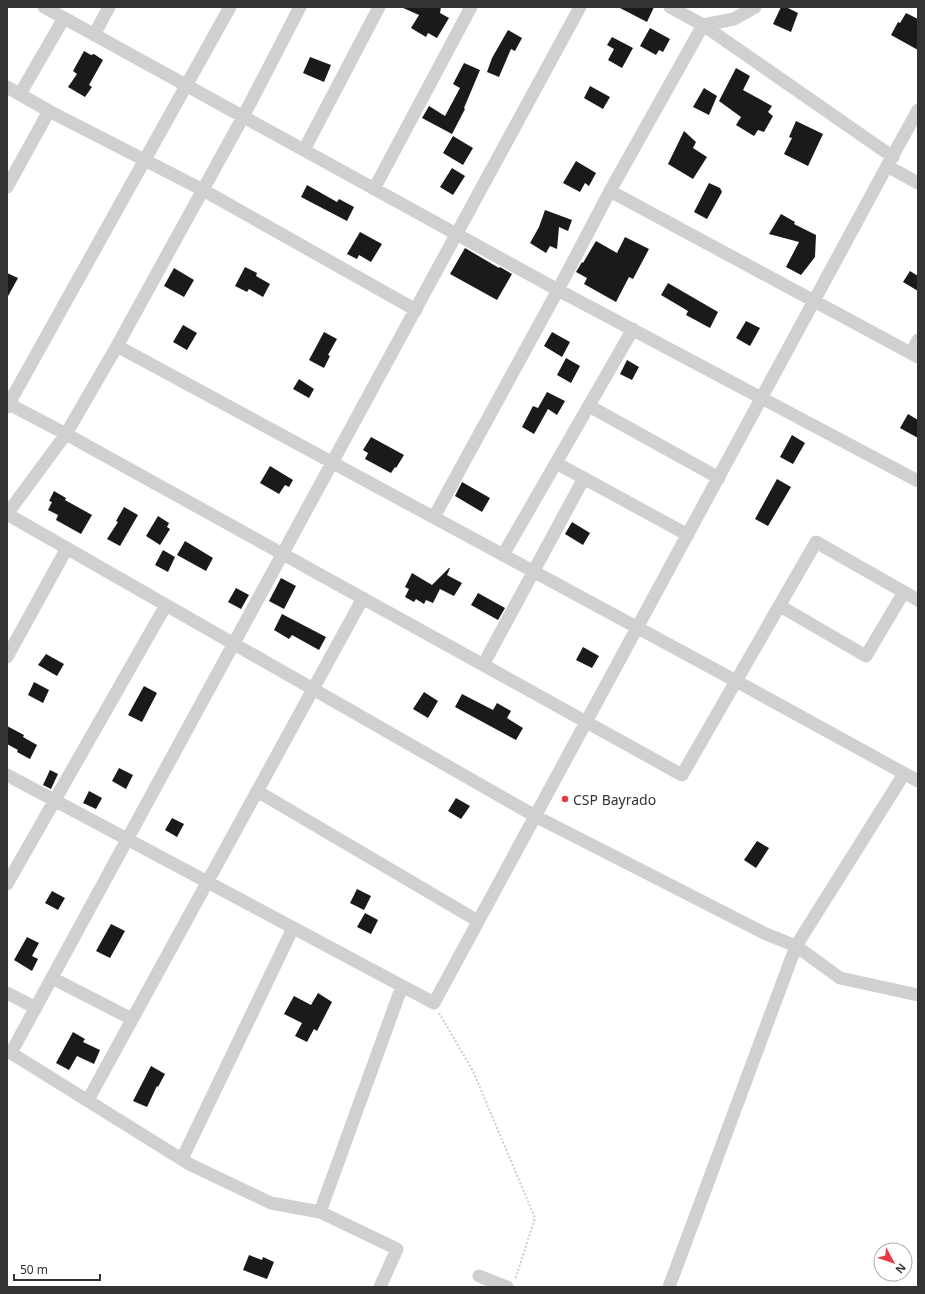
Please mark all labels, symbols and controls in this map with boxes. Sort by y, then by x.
place label: CSP Bayrado [573,790,656,809]
marker: CSP Bayrado [560,794,570,804]
north arrow [873,1242,913,1282]
scale bar [14,1256,100,1282]
text: N [892,1260,910,1277]
text: 50 m [20,1261,48,1278]

